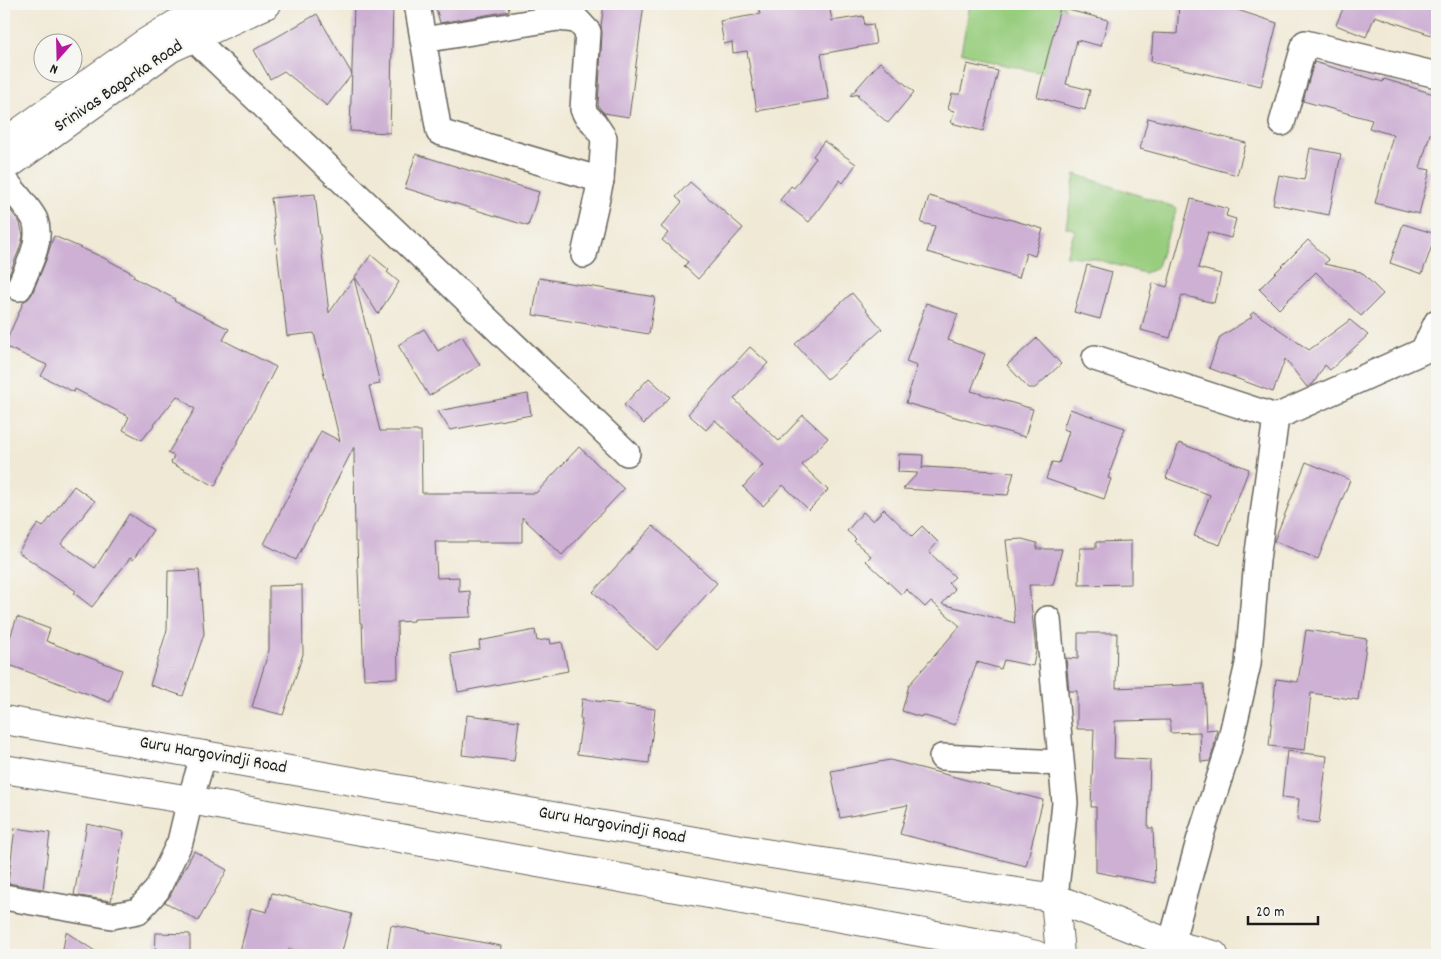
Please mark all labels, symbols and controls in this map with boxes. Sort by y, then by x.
north arrow [32,32,82,82]
street label: Srinivas Bagarka Road [50,34,188,140]
text: N [47,58,61,79]
street label: Guru Hargovindji Road [137,731,289,781]
street label: Guru Hargovindji Road [536,801,688,851]
scale bar [1248,894,1318,926]
text: 20 m [1256,902,1284,924]

